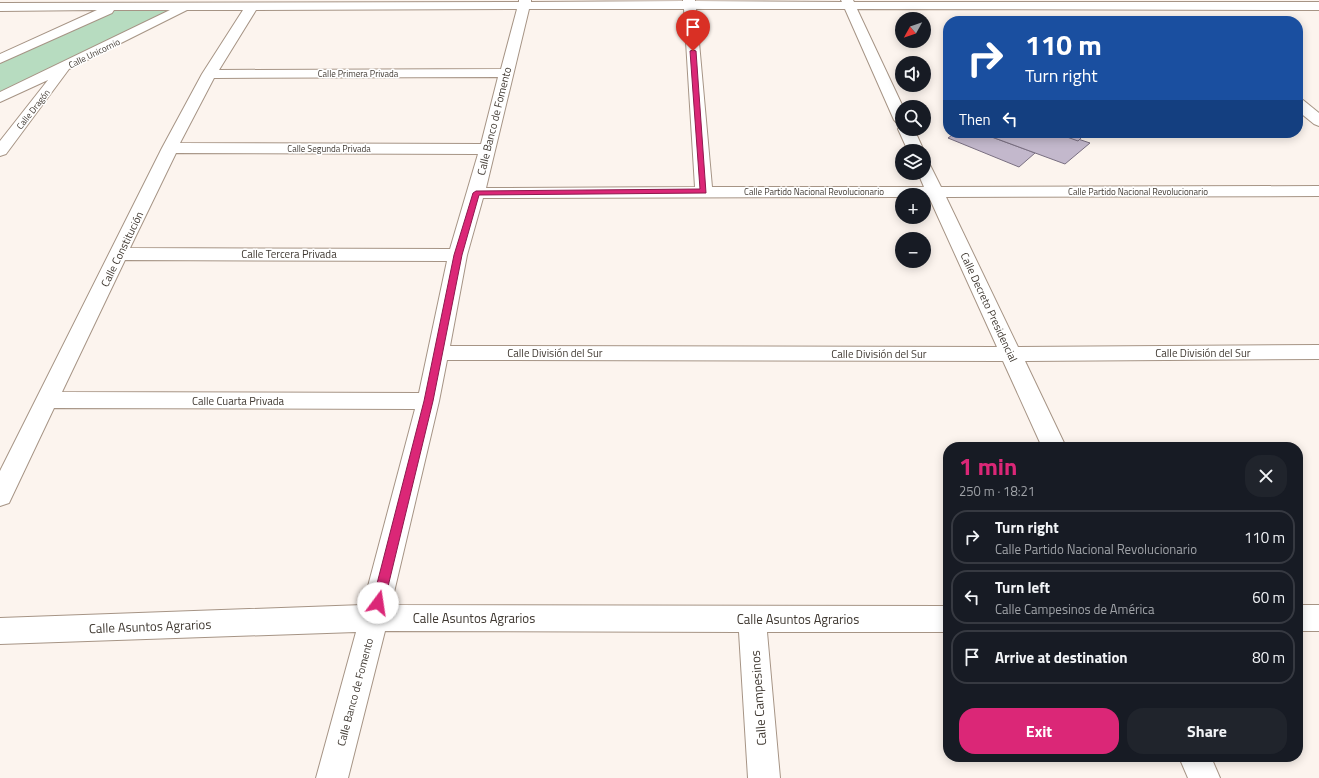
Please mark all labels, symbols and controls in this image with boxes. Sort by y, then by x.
pin [676,10,710,51]
north arrow [895,12,931,48]
map controls [895,12,931,268]
icon: arrive [682,16,704,38]
text: 110 m [1025,23,1102,66]
icon: right [959,32,1011,84]
street label: Calle Unicornio [66,35,122,71]
button: sound [895,56,931,92]
text: Turn right [1025,62,1098,89]
street label: Calle Banco de Fomento [473,65,515,177]
street label: Calle Primera Privada [318,67,399,80]
street label: Calle Dragón [13,86,53,132]
button: search [895,100,931,136]
text: Then [959,108,991,131]
icon: left [999,108,1021,130]
street label: Calle Segunda Privada [287,142,371,155]
button: layers [895,144,931,180]
street label: Calle Partido Nacional Revolucionario [744,185,884,198]
street label: Calle Partido Nacional Revolucionario [1068,185,1208,198]
button: + [895,188,931,224]
street label: Calle Constitución [97,208,147,289]
button: − [895,232,931,268]
street label: Calle Tercera Privada [241,246,337,262]
street label: Calle Decreto Presidencial [957,250,1021,364]
street label: Calle División del Sur [507,345,603,361]
street label: Calle División del Sur [1155,345,1251,361]
street label: Calle División del Sur [831,346,927,362]
street label: Calle Cuarta Privada [192,393,285,409]
text: 1 min [959,448,1017,484]
button: close [1245,455,1287,497]
text: 250 m · 18:21 [959,481,1035,501]
text: Turn right [995,516,1059,539]
icon: right [961,526,983,548]
text: 110 m [1244,526,1285,549]
text: Calle Partido Nacional Revolucionario [995,539,1197,559]
text: Turn left [995,576,1050,599]
position arrow [357,582,399,624]
icon: left [961,586,983,608]
text: 60 m [1252,586,1285,609]
text: Calle Campesinos de América [995,599,1155,619]
street label: Calle Asuntos Agrarios [413,608,535,628]
street label: Calle Asuntos Agrarios [737,609,859,629]
street label: Calle Asuntos Agrarios [88,614,212,638]
street label: Calle Banco de Fomento [333,636,377,748]
icon: arrive [961,646,983,668]
text: Arrive at destination [995,646,1128,669]
text: 80 m [1252,646,1285,669]
street label: Calle Campesinos [745,650,771,746]
button: Exit [959,708,1119,754]
button: Share [1127,708,1287,754]

